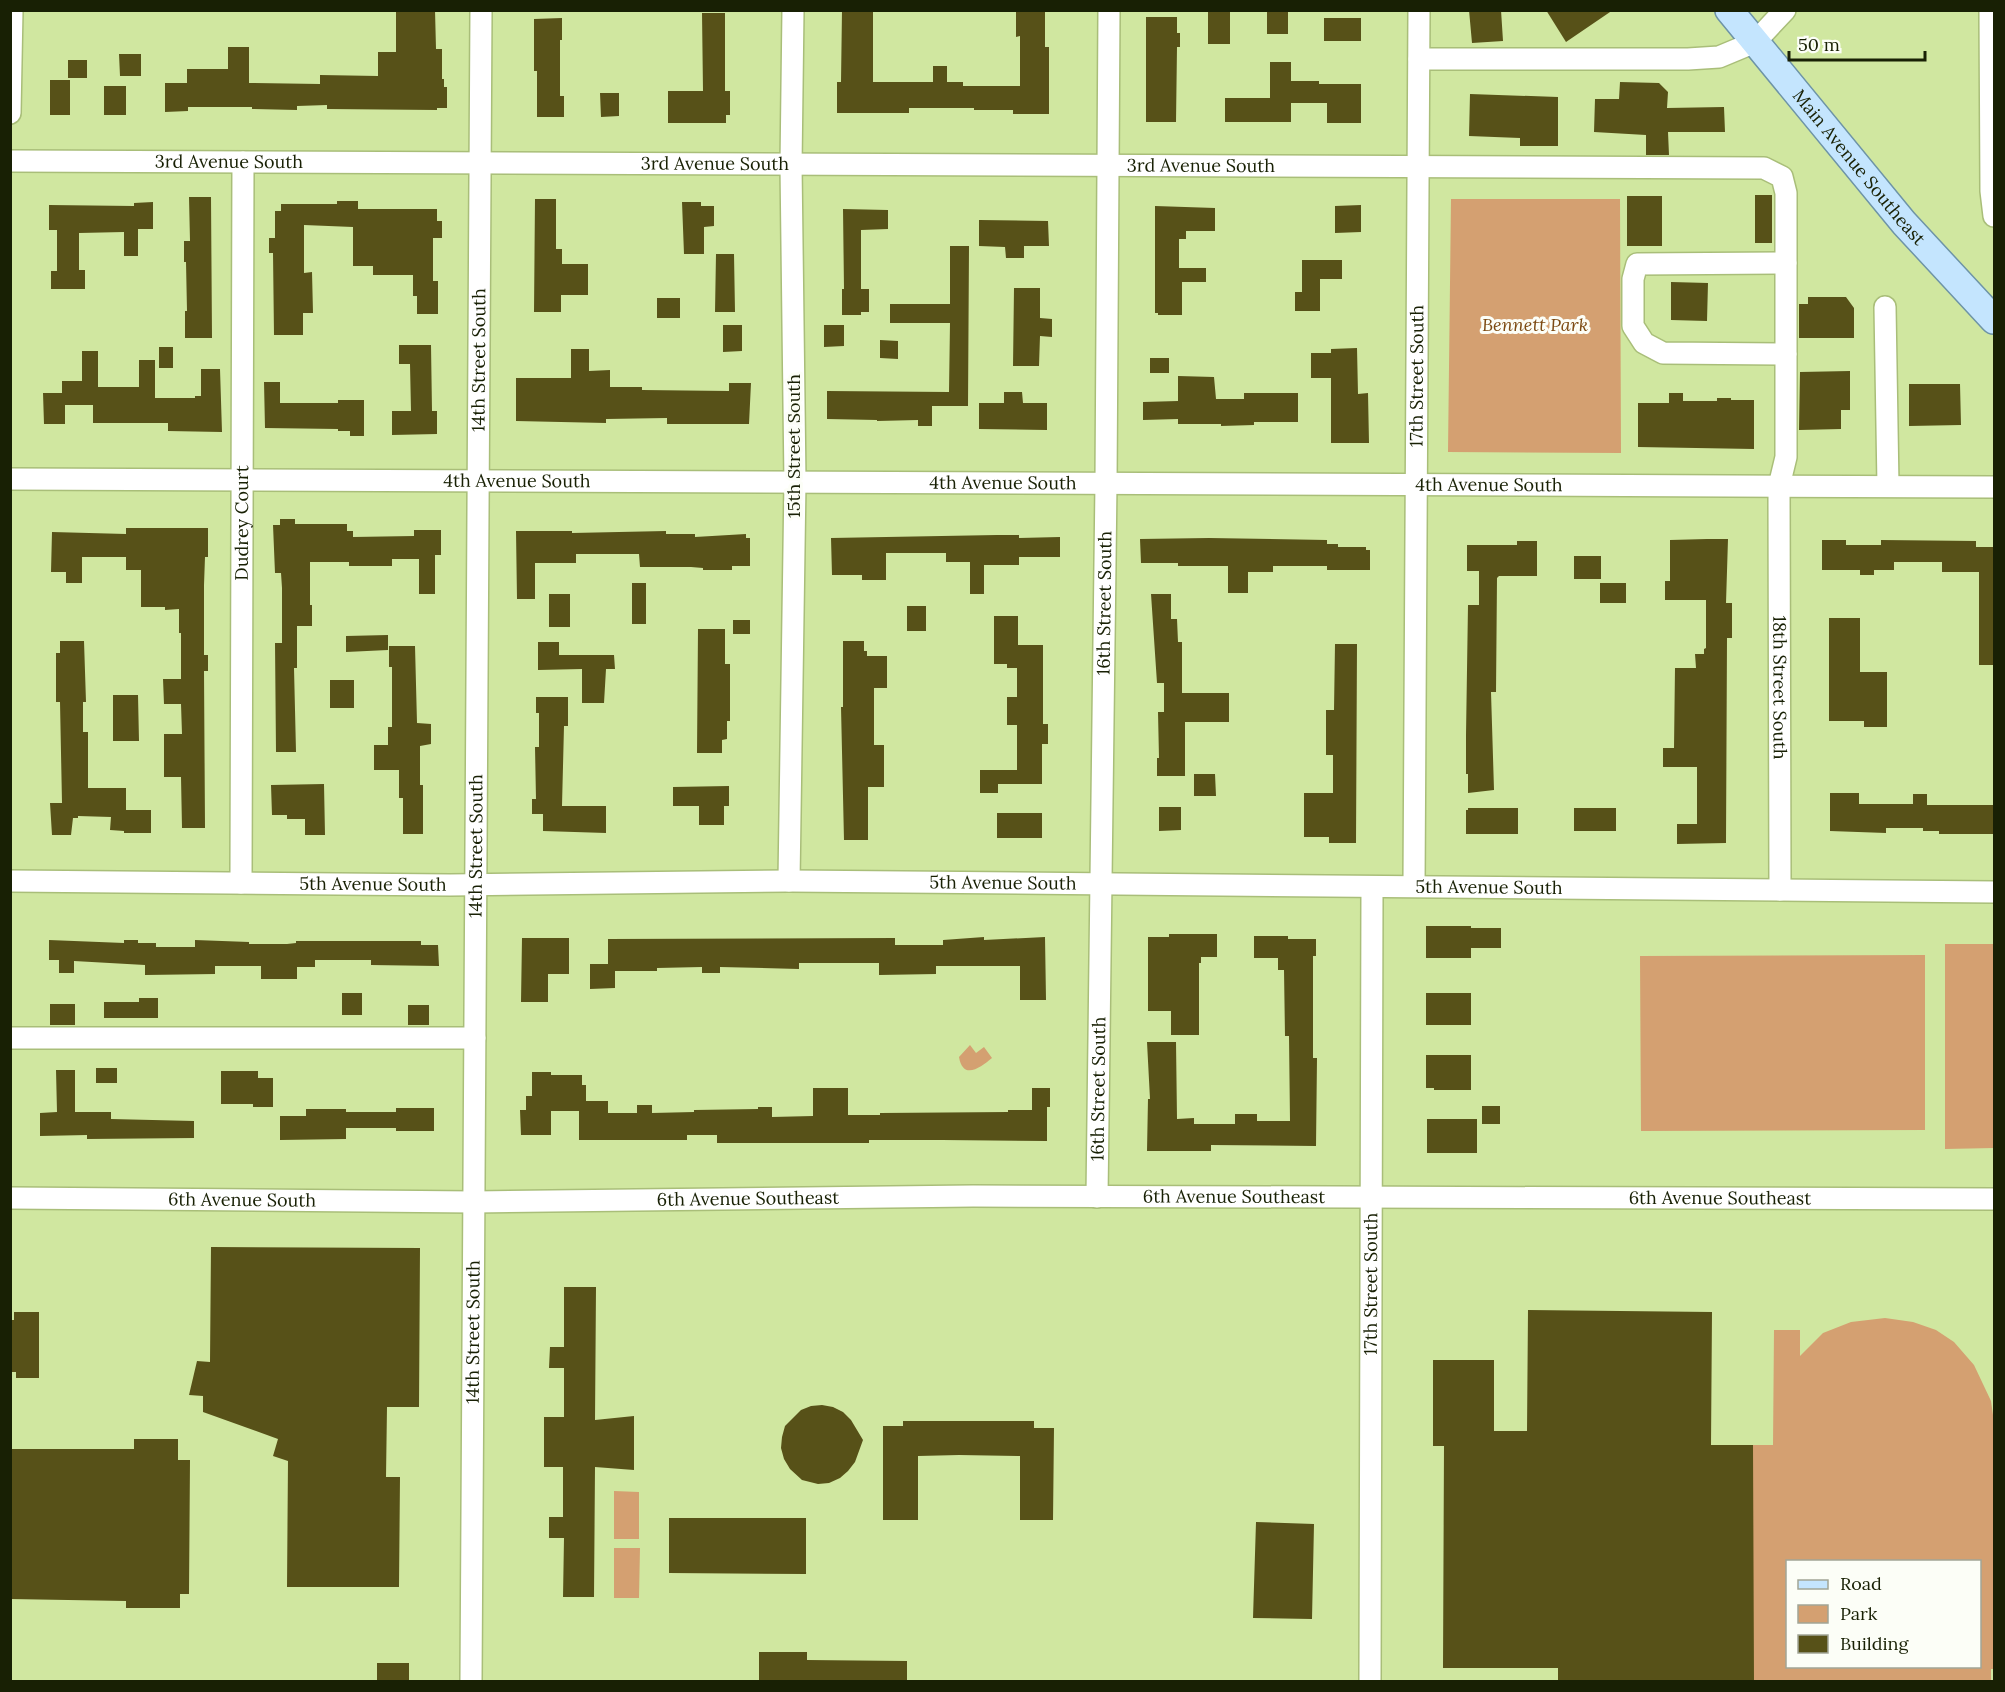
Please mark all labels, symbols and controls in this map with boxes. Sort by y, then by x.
scale bar [1789,24,1926,62]
text: 50 m [1798,33,1840,56]
street label: Main Avenue Southeast [1788,84,1931,250]
street label: 3rd Avenue South [155,150,303,173]
street label: 3rd Avenue South [641,152,789,175]
street label: 3rd Avenue South [1127,153,1275,177]
street label: 14th Street South [466,288,490,432]
street label: 17th Street South [1405,305,1428,447]
park label: Bennett Park [1482,313,1588,336]
street label: 15th Street South [782,374,805,518]
street label: Dudrey Court [230,465,253,581]
street label: 4th Avenue South [443,469,591,492]
street label: 4th Avenue South [929,471,1077,494]
street label: 4th Avenue South [1415,473,1563,496]
street label: 16th Street South [1092,530,1116,675]
street label: 18th Street South [1768,615,1792,760]
street label: 14th Street South [464,774,487,918]
street label: 5th Avenue South [929,870,1077,895]
street label: 5th Avenue South [299,872,447,896]
street label: 5th Avenue South [1415,875,1563,899]
street label: 16th Street South [1085,1016,1110,1161]
street label: 6th Avenue Southeast [1143,1184,1325,1208]
street label: 6th Avenue Southeast [657,1186,839,1211]
street label: 6th Avenue Southeast [1629,1186,1811,1209]
street label: 6th Avenue South [168,1187,316,1212]
street label: 17th Street South [1359,1213,1382,1355]
street label: 14th Street South [461,1260,485,1404]
legend [1786,1560,1981,1668]
text: Road [1840,1572,1882,1595]
text: Park [1840,1602,1878,1625]
text: Building [1840,1632,1910,1655]

